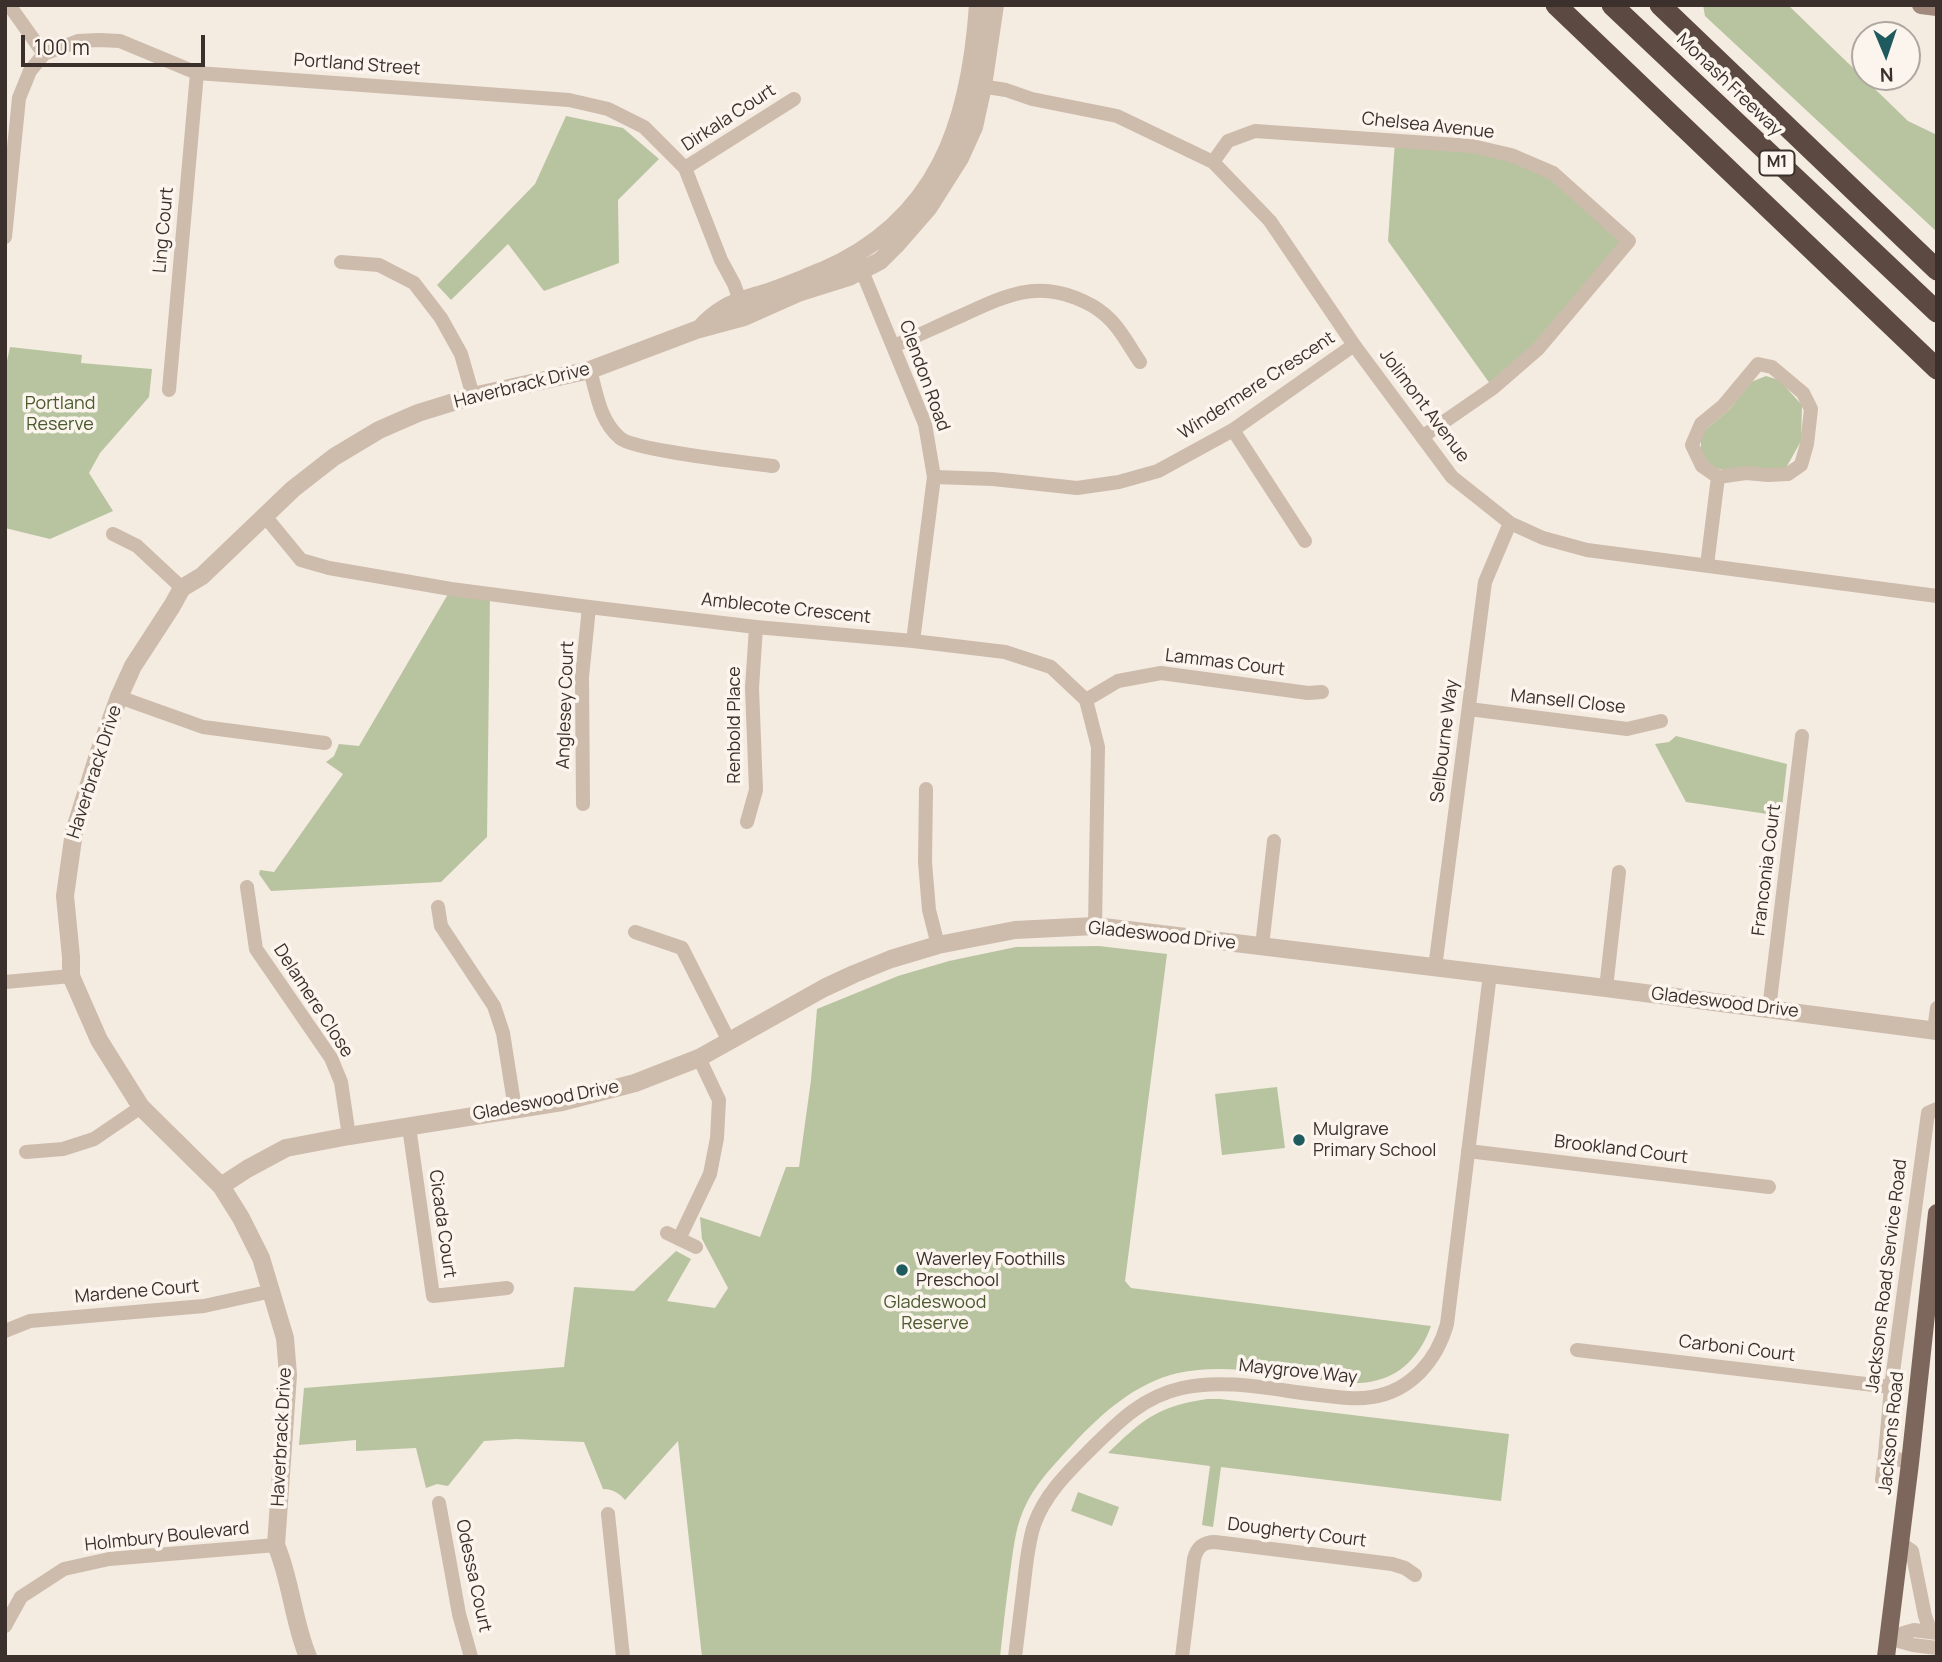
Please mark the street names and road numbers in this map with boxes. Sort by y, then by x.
street label: Monash Freeway [1672,29,1786,141]
street label: Portland Street [293,50,421,80]
street label: Dirkala Court [678,80,780,156]
street label: Chelsea Avenue [1361,108,1495,144]
road number: M1 [1760,150,1795,176]
street label: Ling Court [149,186,179,274]
street label: Clendon Road [894,318,954,434]
street label: Windermere Crescent [1175,327,1339,445]
street label: Jolimont Avenue [1374,345,1474,467]
street label: Haverbrack Drive [452,359,592,413]
street label: Amblecote Crescent [700,589,872,629]
street label: Anglesey Court [553,641,579,769]
street label: Lammas Court [1164,645,1286,681]
street label: Renbold Place [724,666,746,784]
street label: Selbourne Way [1427,678,1463,804]
street label: Mansell Close [1509,685,1627,719]
street label: Haverbrack Drive [63,703,127,841]
street label: Franconia Court [1748,803,1786,937]
street label: Gladeswood Drive [1087,918,1237,954]
street label: Delamere Close [268,940,358,1062]
street label: Gladeswood Drive [1650,983,1800,1023]
street label: Gladeswood Drive [471,1076,621,1126]
street label: Brookland Court [1553,1131,1689,1169]
street label: Jacksons Road Service Road [1862,1158,1912,1394]
street label: Cicada Court [424,1168,460,1280]
street label: Mardene Court [74,1276,200,1308]
street label: Carboni Court [1678,1331,1796,1367]
street label: Maygrove Way [1238,1355,1358,1389]
street label: Haverbrack Drive [268,1367,296,1507]
street label: Jacksons Road [1875,1370,1909,1496]
street label: Dougherty Court [1226,1514,1368,1552]
street label: Holmbury Boulevard [84,1518,250,1556]
street label: Odessa Court [451,1518,495,1634]

